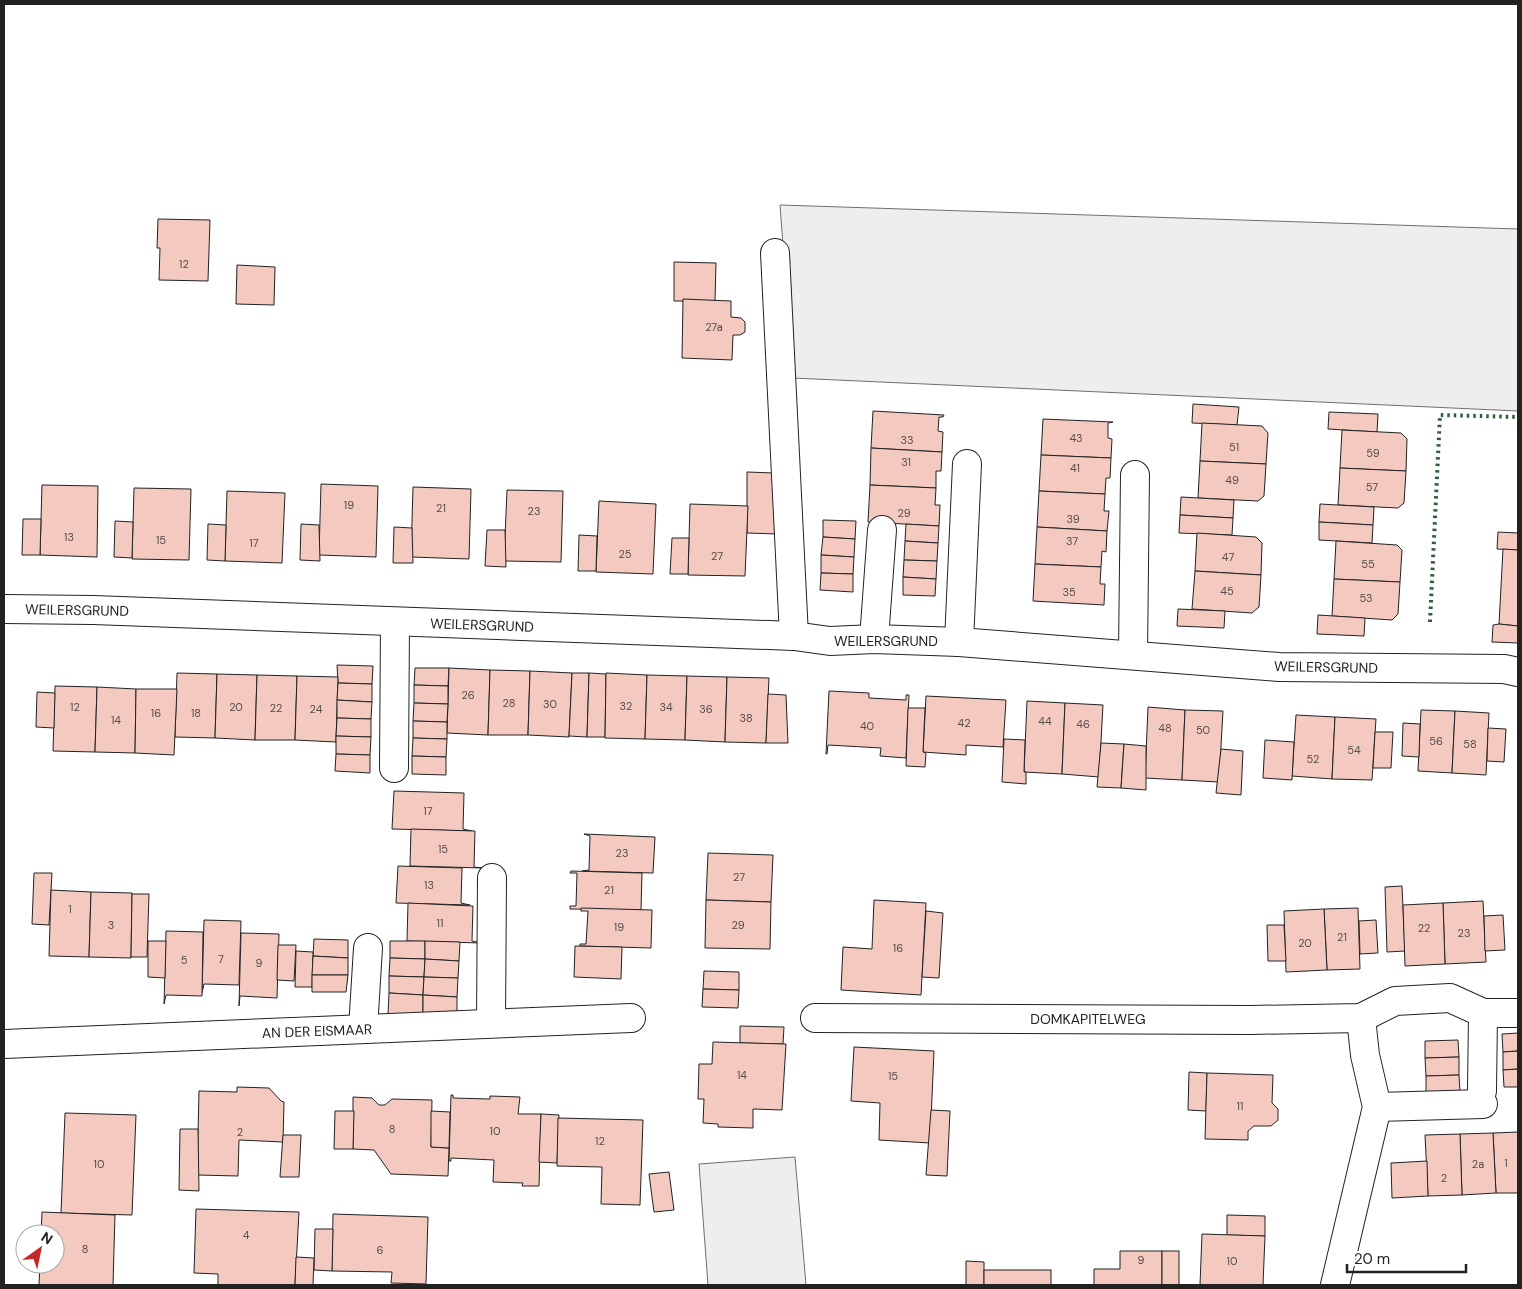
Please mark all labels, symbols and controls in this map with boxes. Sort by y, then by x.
house number: 12 [179,257,189,271]
house number: 27a [705,320,723,334]
house number: 43 [1069,431,1083,445]
house number: 33 [900,433,914,447]
house number: 51 [1229,440,1239,454]
house number: 59 [1366,446,1380,460]
house number: 31 [901,455,911,469]
house number: 41 [1070,461,1080,475]
house number: 49 [1225,473,1239,487]
house number: 57 [1366,480,1378,494]
house number: 19 [344,498,354,512]
house number: 21 [436,501,446,515]
house number: 23 [528,504,540,518]
house number: 29 [897,506,911,520]
house number: 39 [1066,512,1080,526]
house number: 13 [64,530,74,544]
house number: 15 [156,533,166,547]
house number: 37 [1066,534,1078,548]
house number: 17 [249,536,259,550]
house number: 25 [618,547,632,561]
house number: 27 [711,549,723,563]
house number: 47 [1222,550,1234,564]
house number: 55 [1361,557,1375,571]
house number: 45 [1220,584,1234,598]
house number: 35 [1062,585,1076,599]
house number: 53 [1359,591,1373,605]
street label: WEILERSGRUND [25,600,129,620]
street label: WEILERSGRUND [430,614,534,636]
street label: WEILERSGRUND [834,632,938,650]
street label: WEILERSGRUND [1274,657,1378,677]
house number: 26 [461,688,475,702]
house number: 28 [503,696,515,710]
house number: 30 [543,697,557,711]
house number: 32 [620,699,632,713]
house number: 12 [70,700,80,714]
house number: 20 [229,700,243,714]
house number: 34 [659,700,673,714]
house number: 22 [270,701,282,715]
house number: 24 [310,702,323,716]
house number: 36 [699,702,713,716]
house number: 16 [151,706,161,720]
house number: 18 [191,706,201,720]
house number: 38 [739,711,753,725]
house number: 14 [111,713,121,727]
house number: 44 [1038,714,1052,728]
house number: 42 [957,716,971,730]
house number: 46 [1076,717,1090,731]
house number: 40 [860,719,874,733]
house number: 48 [1158,721,1172,735]
house number: 50 [1196,723,1210,737]
house number: 56 [1429,734,1443,748]
house number: 58 [1463,737,1477,751]
house number: 54 [1347,743,1361,757]
house number: 52 [1307,752,1319,766]
house number: 17 [423,804,433,818]
house number: 15 [438,842,448,856]
house number: 23 [616,846,628,860]
house number: 27 [733,870,745,884]
house number: 13 [424,878,434,892]
house number: 21 [604,883,614,897]
house number: 1 [68,902,72,916]
house number: 11 [437,916,443,930]
house number: 3 [108,918,114,932]
house number: 29 [731,918,745,932]
house number: 19 [614,920,624,934]
house number: 22 [1418,921,1430,935]
house number: 23 [1458,926,1470,940]
house number: 21 [1337,930,1347,944]
house number: 20 [1298,936,1312,950]
house number: 16 [893,941,903,955]
house number: 7 [218,952,224,966]
house number: 5 [181,953,188,967]
house number: 9 [256,956,263,970]
street label: DOMKAPITELWEG [1030,1010,1146,1028]
street label: AN DER EISMAAR [262,1020,372,1042]
house number: 14 [737,1068,747,1082]
house number: 15 [888,1069,898,1083]
house number: 11 [1237,1099,1243,1113]
house number: 8 [389,1122,395,1136]
house number: 10 [490,1124,500,1138]
house number: 2 [237,1125,243,1139]
house number: 12 [595,1134,605,1148]
house number: 1 [1504,1156,1508,1170]
house number: 10 [94,1157,104,1171]
house number: 2a [1472,1157,1484,1171]
house number: 2 [1441,1171,1447,1185]
north arrow [15,1224,65,1274]
text: N [38,1228,56,1248]
house number: 4 [243,1228,250,1242]
house number: 8 [82,1242,88,1256]
scale bar [1347,1242,1466,1274]
house number: 6 [377,1243,384,1257]
text: 20 m [1354,1249,1390,1269]
house number: 9 [1138,1253,1145,1267]
house number: 10 [1227,1254,1237,1268]

